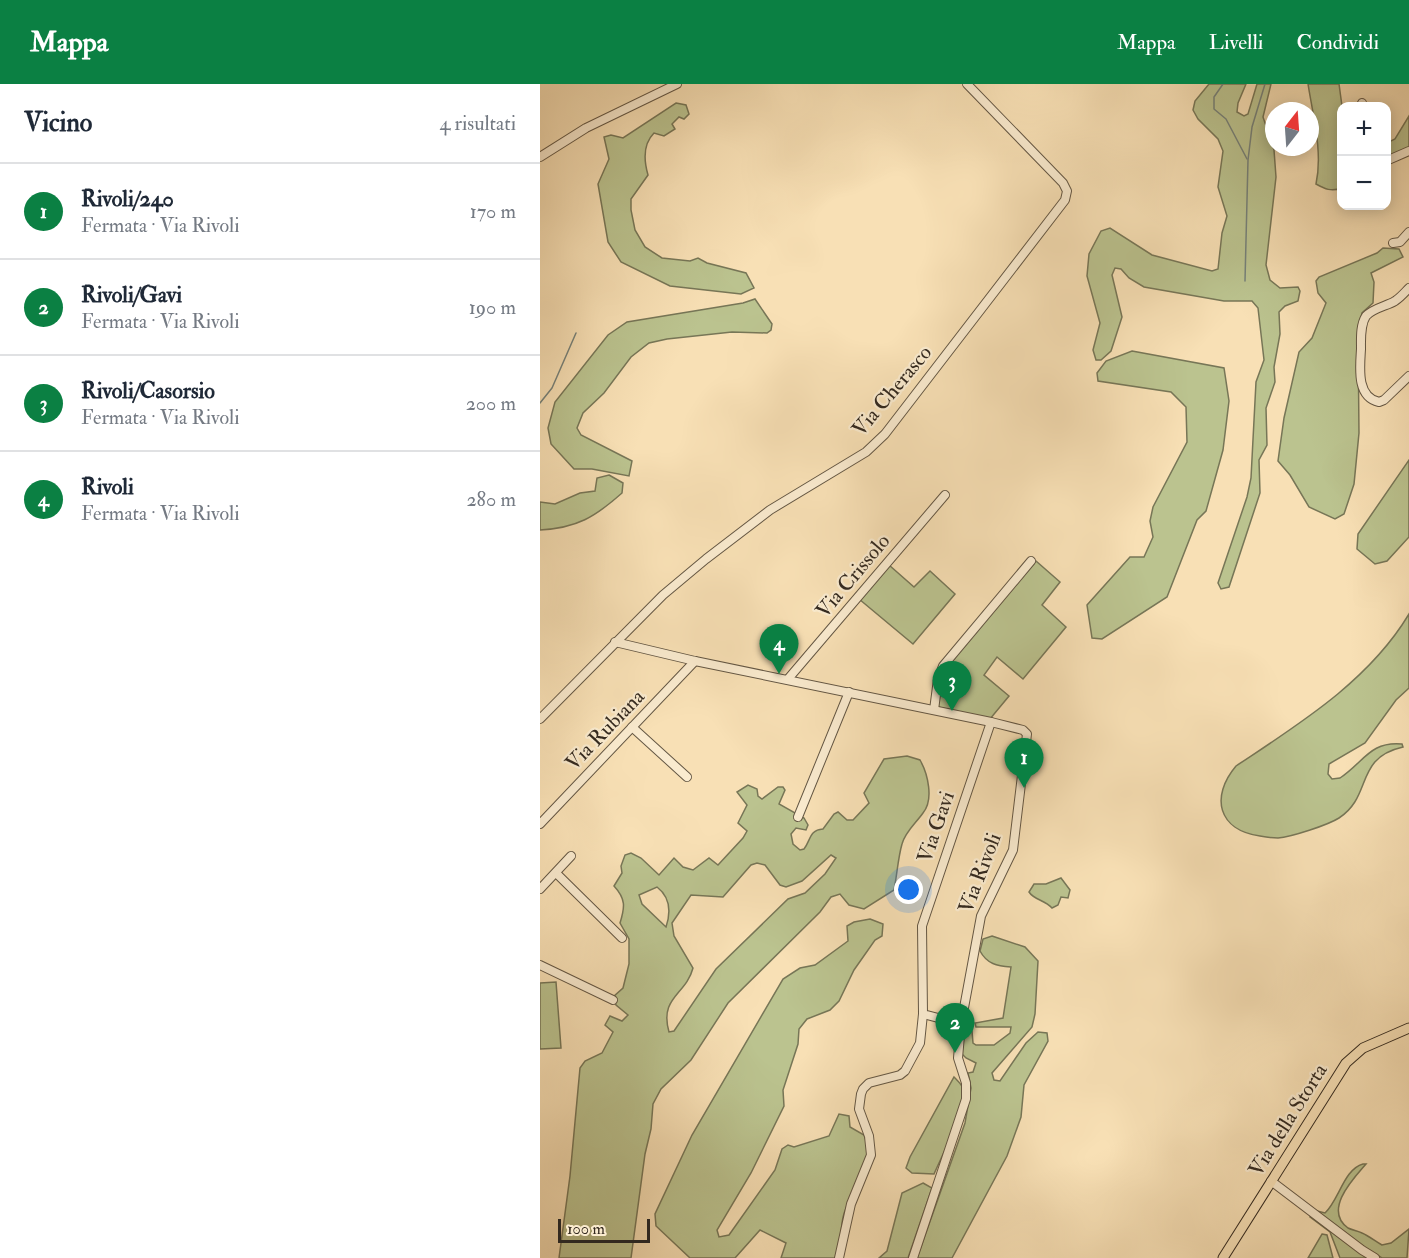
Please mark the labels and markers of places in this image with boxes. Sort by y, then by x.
pin: 4 [760,624,798,674]
pin: 3 [932,662,972,711]
pin: 1 [1004,738,1044,788]
pin: 2 [936,1004,974,1053]

